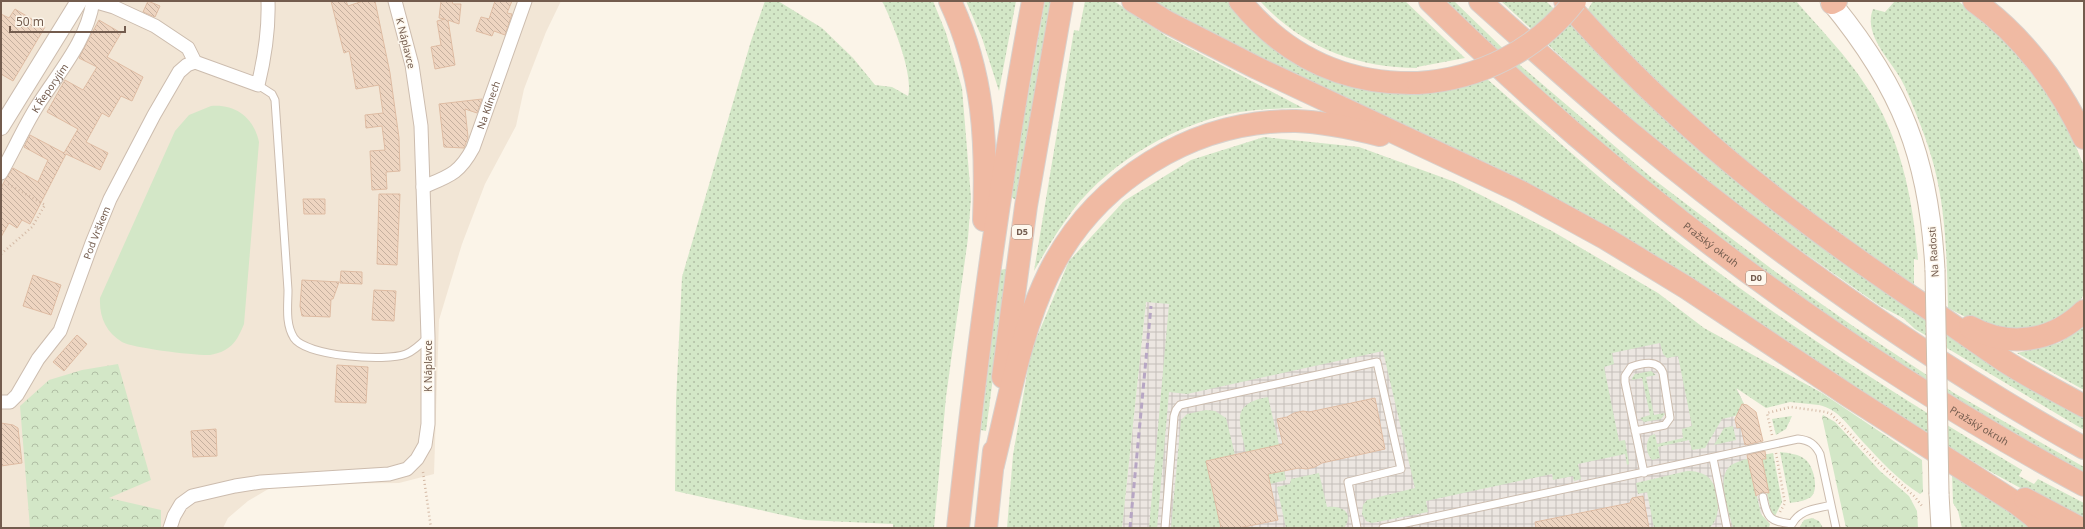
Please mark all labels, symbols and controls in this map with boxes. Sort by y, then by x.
scale bar [10,8,125,34]
text: 50 m [16,13,44,30]
street label: K Náplavce [393,16,419,70]
street label: K Řeporyjím [28,61,71,115]
street label: Na Klínech [473,79,503,131]
street label: Pod Vrškem [80,204,113,261]
street label: Pražský okruh [1681,219,1742,270]
road number: D5 [1012,225,1032,239]
street label: Na Radosti [1924,226,1942,278]
road number: D0 [1746,271,1766,285]
street label: K Náplavce [421,340,435,392]
street label: Pražský okruh [1948,402,2011,448]

